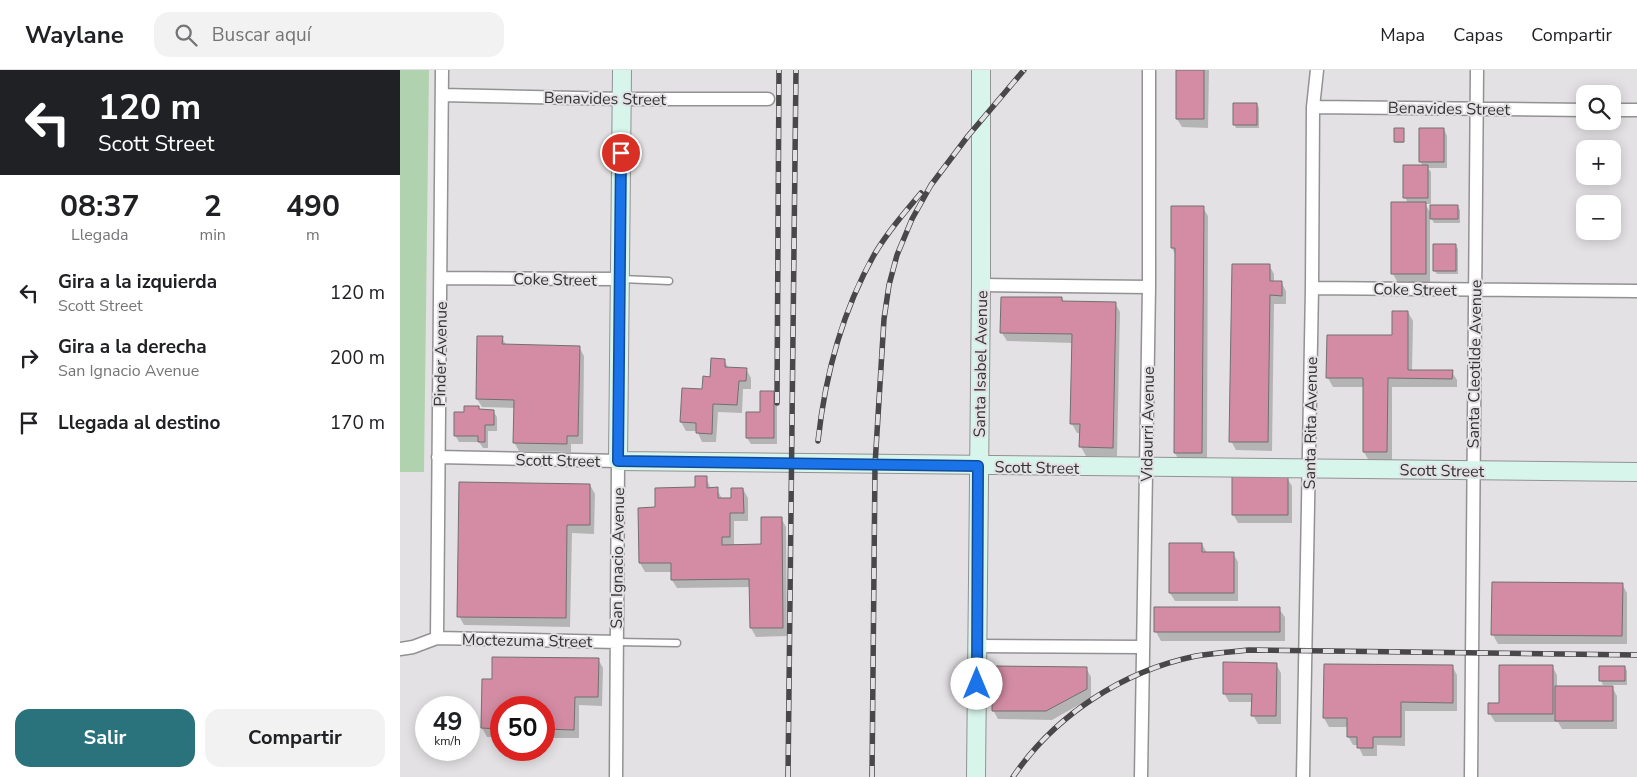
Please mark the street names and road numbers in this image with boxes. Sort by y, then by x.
street label: Benavides Street [544,87,667,111]
street label: Benavides Street [1388,97,1511,121]
street label: Coke Street [513,268,597,292]
street label: Coke Street [1373,278,1457,302]
street label: Santa Cleotilde Avenue [1463,279,1487,449]
street label: Santa Isabel Avenue [969,290,993,438]
street label: Pinder Avenue [429,301,453,407]
street label: Santa Rita Avenue [1299,356,1323,490]
street label: Vidaurri Avenue [1136,366,1160,483]
street label: Scott Street [515,449,601,473]
street label: Scott Street [994,456,1080,480]
street label: Scott Street [1399,459,1485,483]
street label: San Ignacio Avenue [606,487,630,629]
street label: Moctezuma Street [462,629,593,653]

